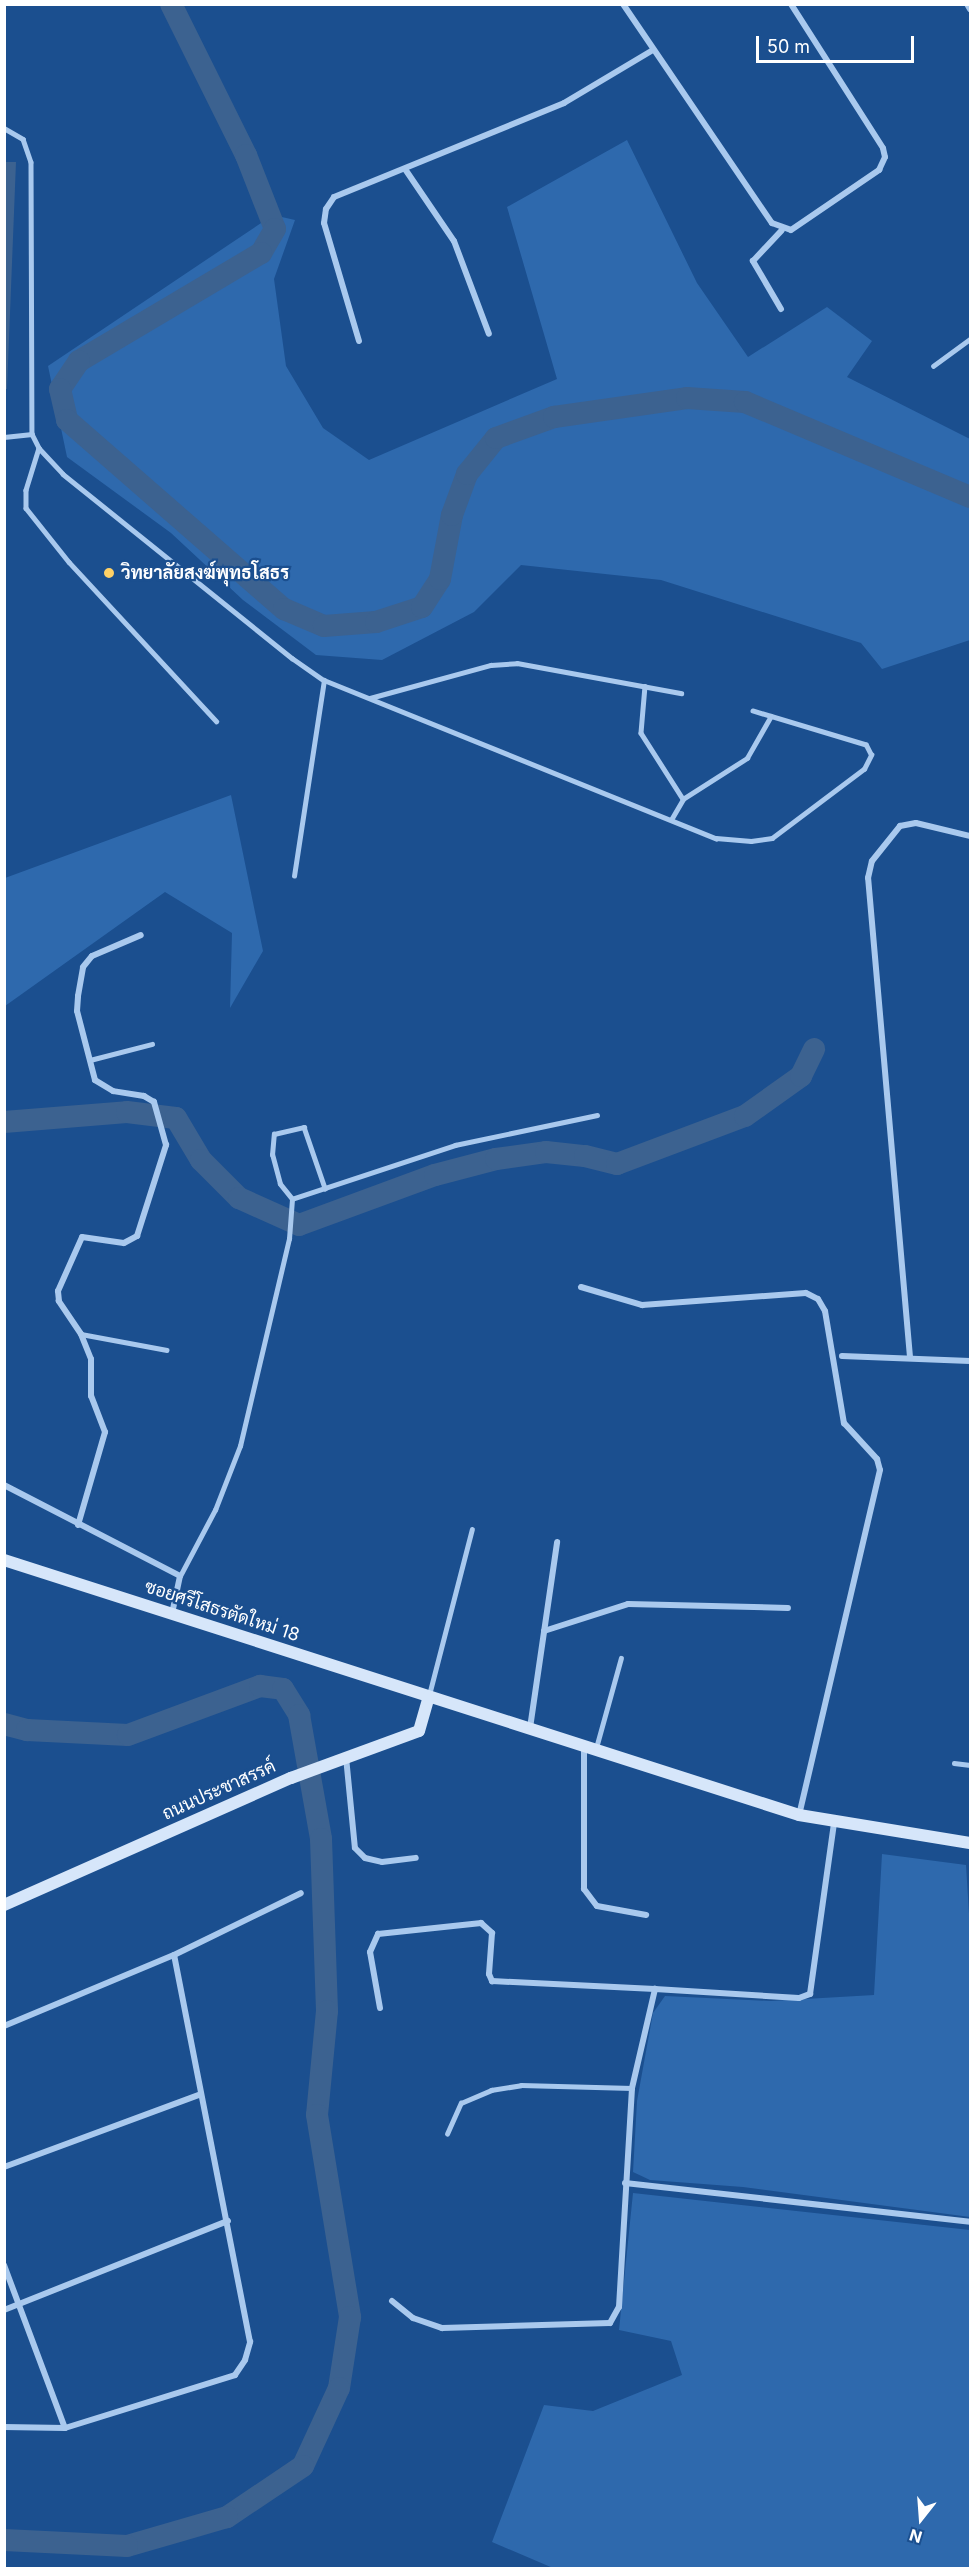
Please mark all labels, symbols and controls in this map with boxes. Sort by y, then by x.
scale bar [759,24,916,62]
text: 50 m [767,36,810,57]
place label: วิทยาลัยสงฆ์พุทธโสธร [121,562,289,584]
marker: วิทยาลัยสงฆ์พุทธโสธร [102,566,116,580]
street label: ซอยศรีโสธรตัดใหม่ 18 [142,1576,302,1646]
street label: ถนนประชาสรรค์ [159,1755,279,1825]
north arrow [891,2489,951,2549]
text: N [907,2525,925,2548]

